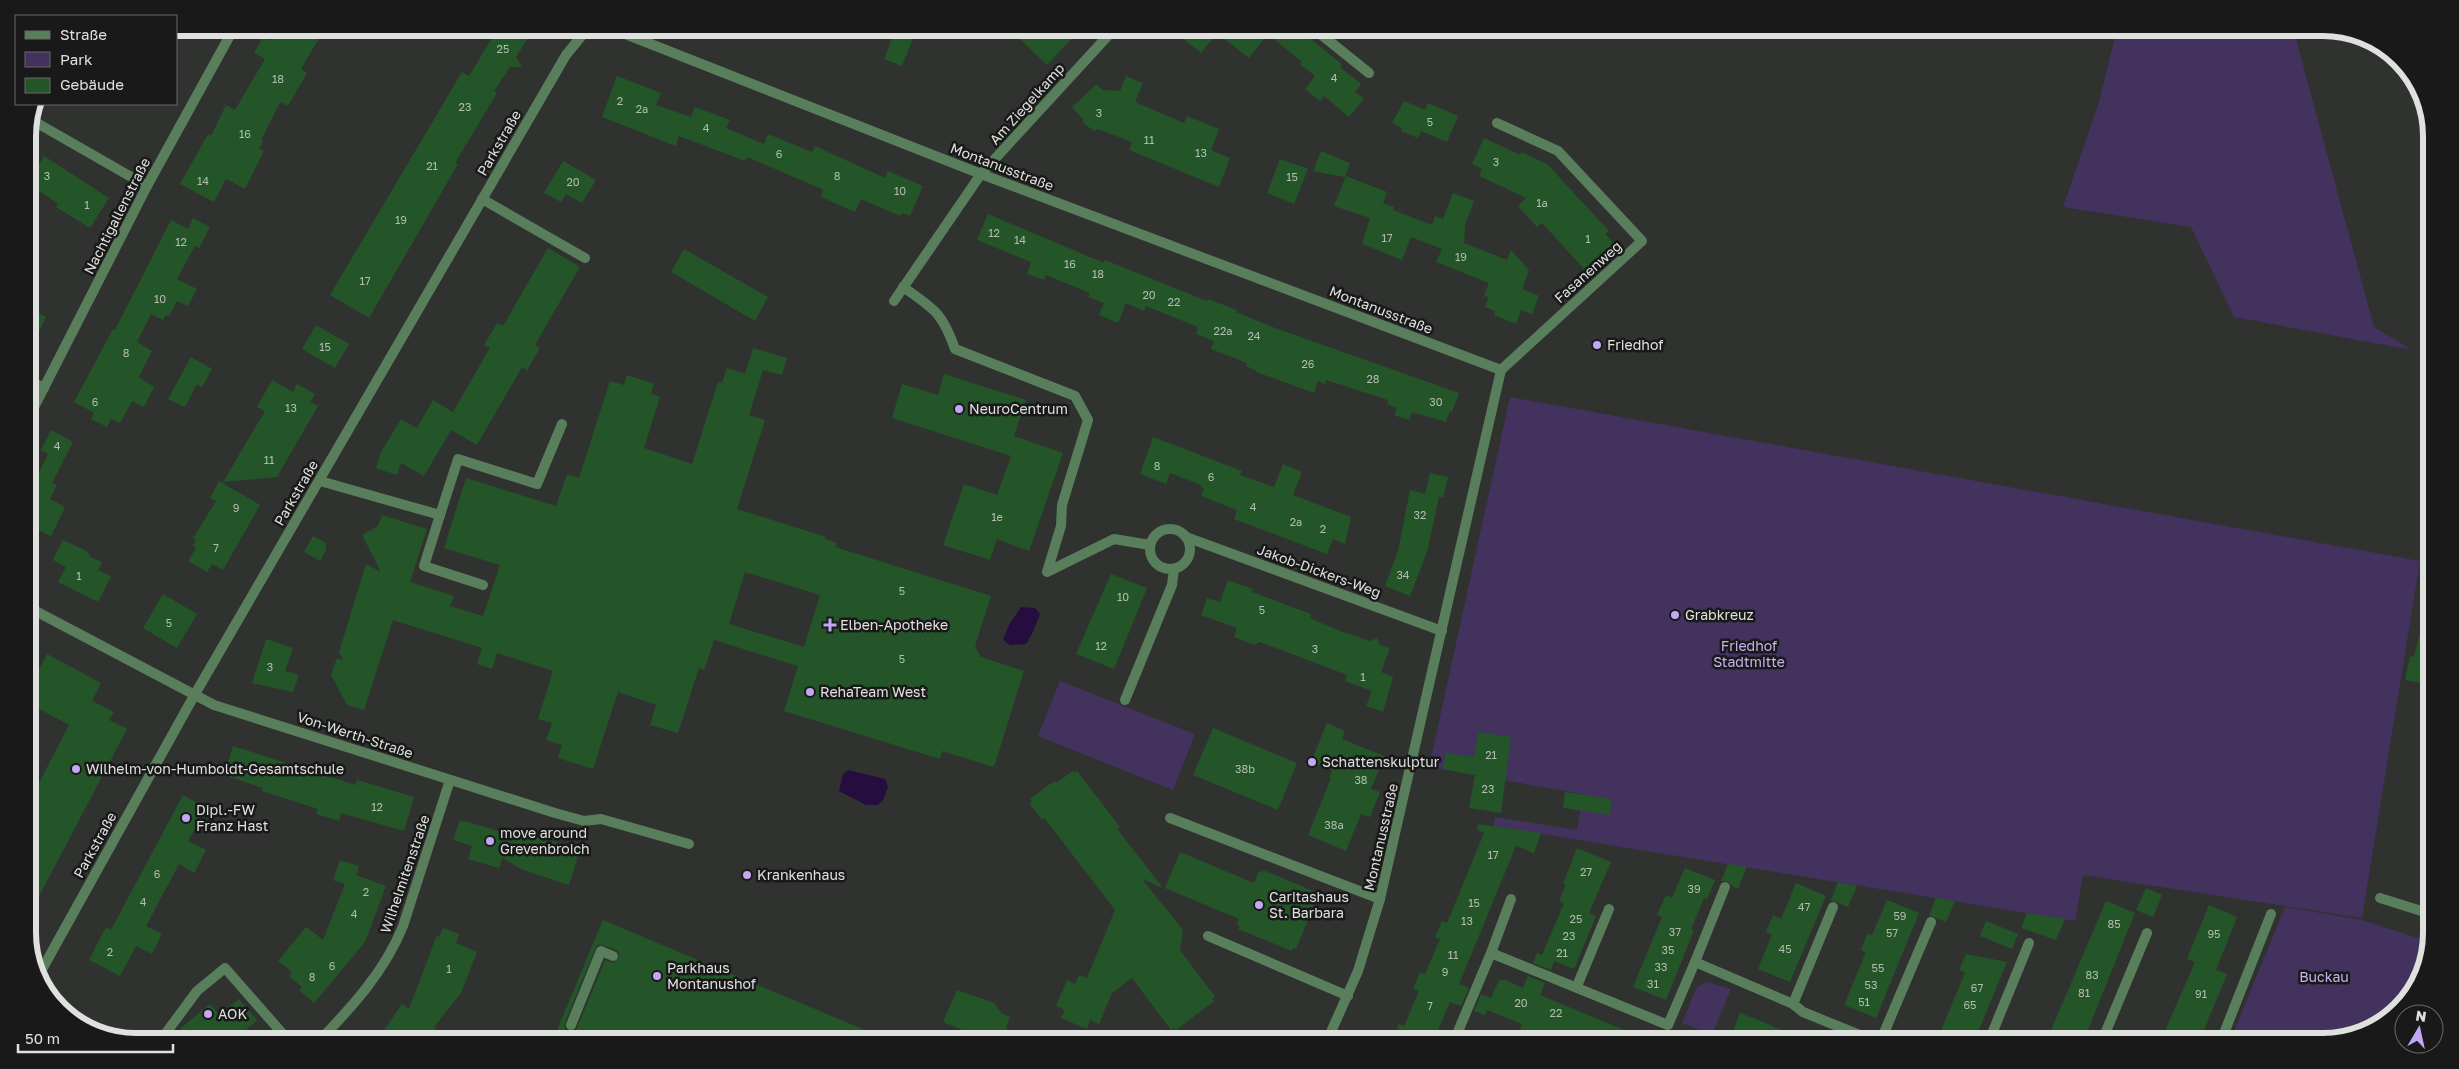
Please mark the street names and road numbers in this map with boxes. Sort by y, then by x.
street label: Am Ziegelkamp [986,60,1068,148]
street label: Parkstraße [473,107,524,179]
street label: Montanusstraße [948,139,1056,194]
street label: Nachtigallenstraße [80,155,153,277]
street label: Fasanenweg [1551,237,1625,306]
street label: Montanusstraße [1327,282,1435,337]
street label: Parkstraße [270,457,321,529]
street label: Jakob-Dickers-Weg [1255,540,1383,601]
street label: Von-Werth-Straße [295,708,415,761]
street label: Montanusstraße [1360,782,1401,892]
street label: Parkstraße [69,809,120,881]
street label: Wilhelmitenstraße [376,813,433,935]

